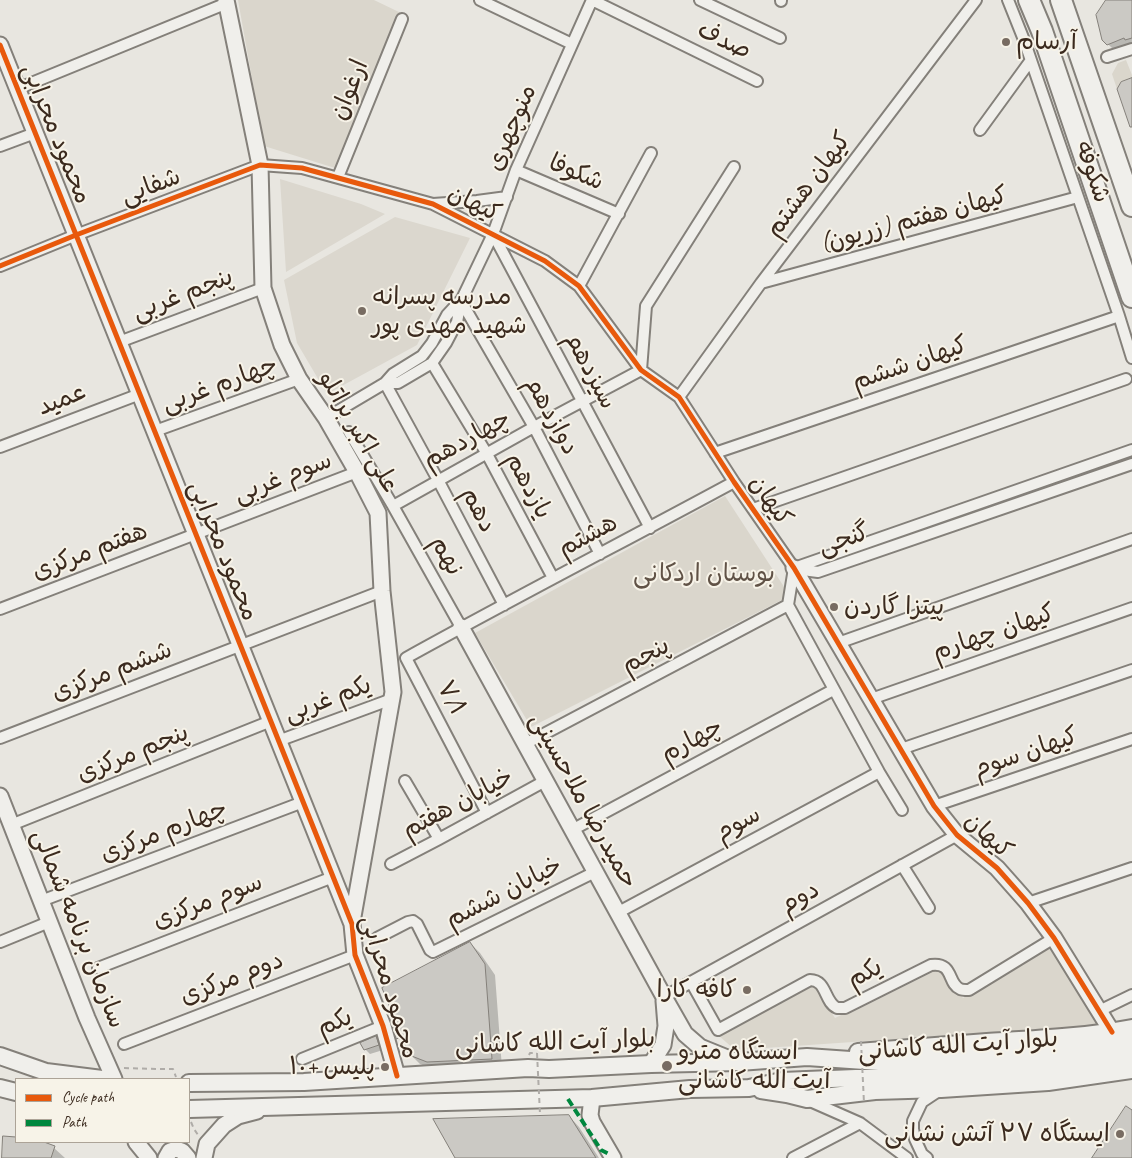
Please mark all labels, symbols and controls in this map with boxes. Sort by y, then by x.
street label: صدف [692,15,756,67]
place label: آرسام [1016,27,1077,57]
marker: آرسام [1000,36,1012,48]
street label: ارغوان [324,55,376,125]
street label: محمود محرابی [14,60,98,208]
street label: منوچهری [480,80,544,176]
street label: کیهان هشتم [759,126,859,244]
street label: شکوفه [1068,137,1116,207]
street label: شکوفا [544,148,608,198]
street label: شفایی [117,162,185,212]
street label: کیهان [443,178,505,230]
street label: کیهان هفتم (زریون) [817,181,1011,259]
street label: پنجم غربی [128,262,238,328]
place label: مدرسه پسرانه شهید مهدی پور [372,282,527,341]
marker: مدرسه پسرانه شهید مهدی پور [356,305,368,317]
street label: سیزدهم [557,327,623,415]
street label: کیهان ششم [848,330,972,398]
street label: چهارم غربی [158,350,282,420]
street label: علی اکبر براتلو [311,366,405,498]
street label: دوازدهم [517,372,585,460]
street label: عمید [34,377,90,423]
street label: چهاردهم [418,404,516,476]
street label: سوم غربی [230,446,336,510]
street label: یازدهم [498,448,558,524]
street label: کیهان [742,470,798,532]
street label: محمود محرابی [181,477,265,625]
street label: دهم [454,482,502,538]
street label: هشتم [553,508,623,564]
street label: هفتم مرکزی [28,516,152,588]
street label: گنجی [815,518,873,562]
street label: نهم [423,531,469,581]
park label: بوستان اردکانی [633,559,775,589]
place label: پیتزا گاردن [844,592,944,622]
street label: کیهان چهارم [929,598,1059,668]
marker: پیتزا گاردن [828,601,840,613]
street label: پنجم [617,631,675,681]
street label: ششم مرکزی [47,635,177,709]
street label: یکم غربی [280,670,376,730]
street label: ۷/۱ [430,676,472,720]
street label: حمیدرضا ملاحسینی [522,708,644,894]
street label: چهارم [656,712,728,770]
street label: پنجم مرکزی [73,718,193,790]
street label: کیهان سوم [970,721,1082,785]
street label: خیابان هفتم [397,762,519,846]
street label: چهارم مرکزی [96,794,232,870]
street label: سوم [710,800,766,848]
street label: کیهان [957,806,1019,866]
street label: سازمان برنامه شمالی [24,825,132,1033]
street label: خیابان ششم [441,851,567,935]
street label: سوم مرکزی [149,867,267,937]
street label: دوم [775,875,825,921]
street label: محمود محرابی [353,912,425,1062]
street label: دوم مرکزی [176,946,288,1012]
street label: یکم [842,953,888,995]
place label: کافه کارا [657,975,737,1005]
marker: کافه کارا [741,984,753,996]
street label: یکم [313,1002,357,1044]
street label: بلوار آیت الله کاشانی [857,1024,1059,1068]
street label: بلوار آیت الله کاشانی [454,1025,656,1061]
place label: ایستگاه مترو آیت الله کاشانی [678,1037,830,1096]
place label: پلیس +۱۰ [289,1052,375,1082]
marker: ایستگاه مترو آیت الله کاشانی [660,1059,674,1073]
marker: پلیس +۱۰ [379,1061,391,1073]
legend [15,1078,190,1143]
text: Cycle path [62,1088,114,1107]
text: Path [62,1113,87,1132]
place label: ایستگاه ۲۷ آتش نشانی [884,1119,1110,1149]
marker: ایستگاه ۲۷ آتش نشانی [1114,1128,1126,1140]

